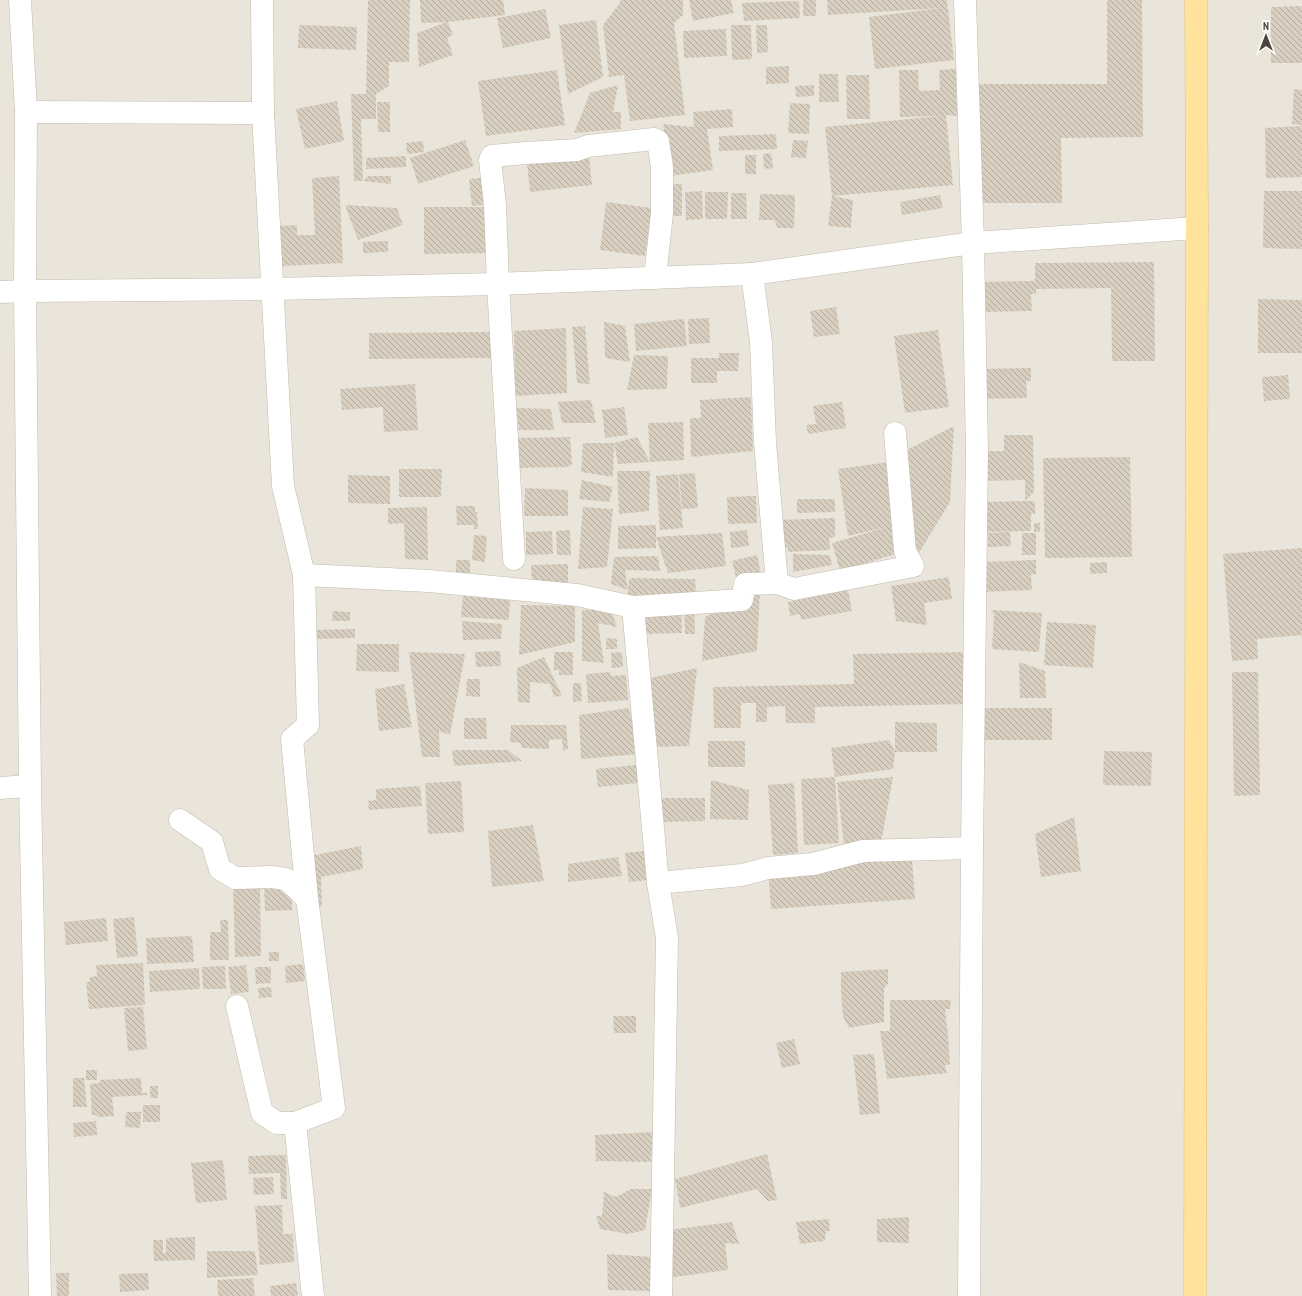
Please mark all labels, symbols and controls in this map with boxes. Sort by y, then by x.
north arrow [1246,16,1286,56]
text: N [1263,19,1269,33]

